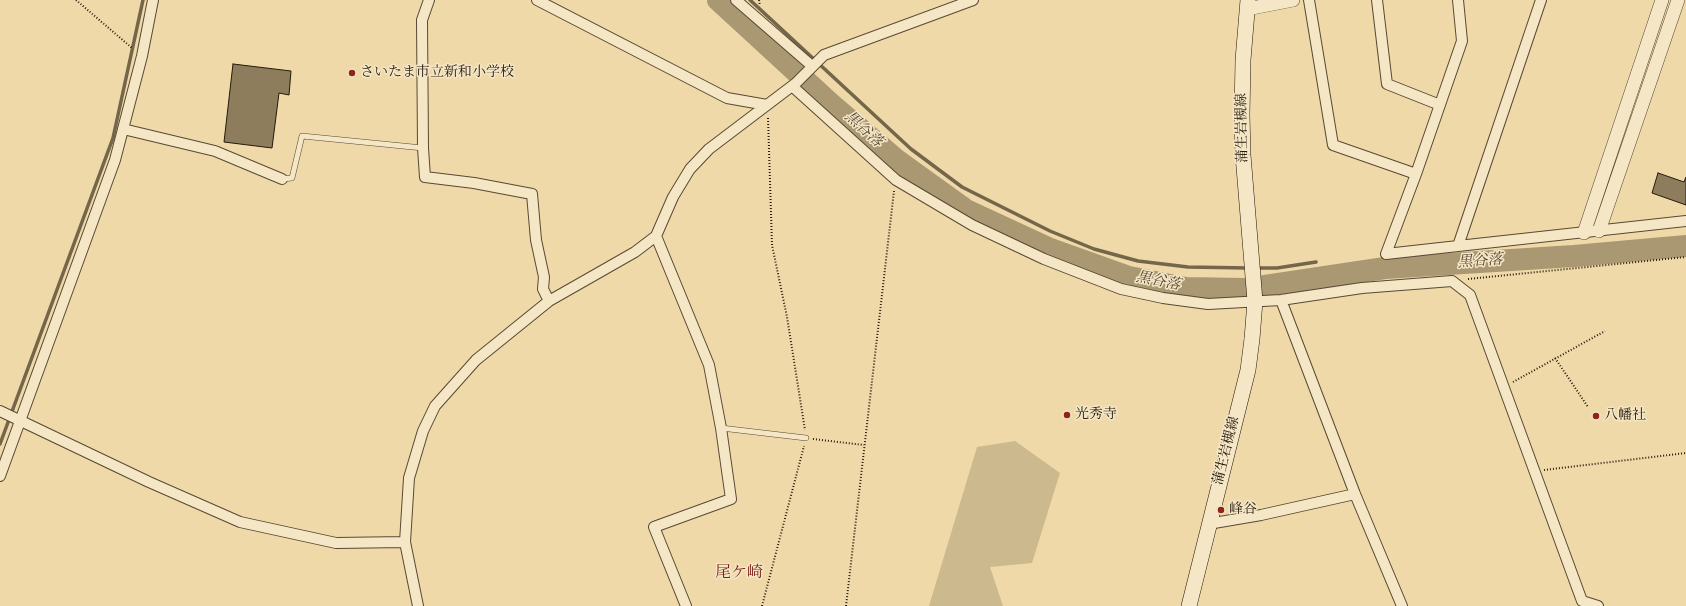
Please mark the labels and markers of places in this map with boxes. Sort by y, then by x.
place label: さいたま市立新和小学校 [360,65,514,81]
marker: さいたま市立新和小学校 [347,68,357,78]
place label: 光秀寺 [1075,407,1117,423]
place label: 八幡社 [1604,408,1646,424]
marker: 光秀寺 [1062,410,1072,420]
marker: 八幡社 [1591,411,1601,421]
place label: 峰谷 [1229,502,1257,518]
marker: 峰谷 [1216,505,1226,515]

